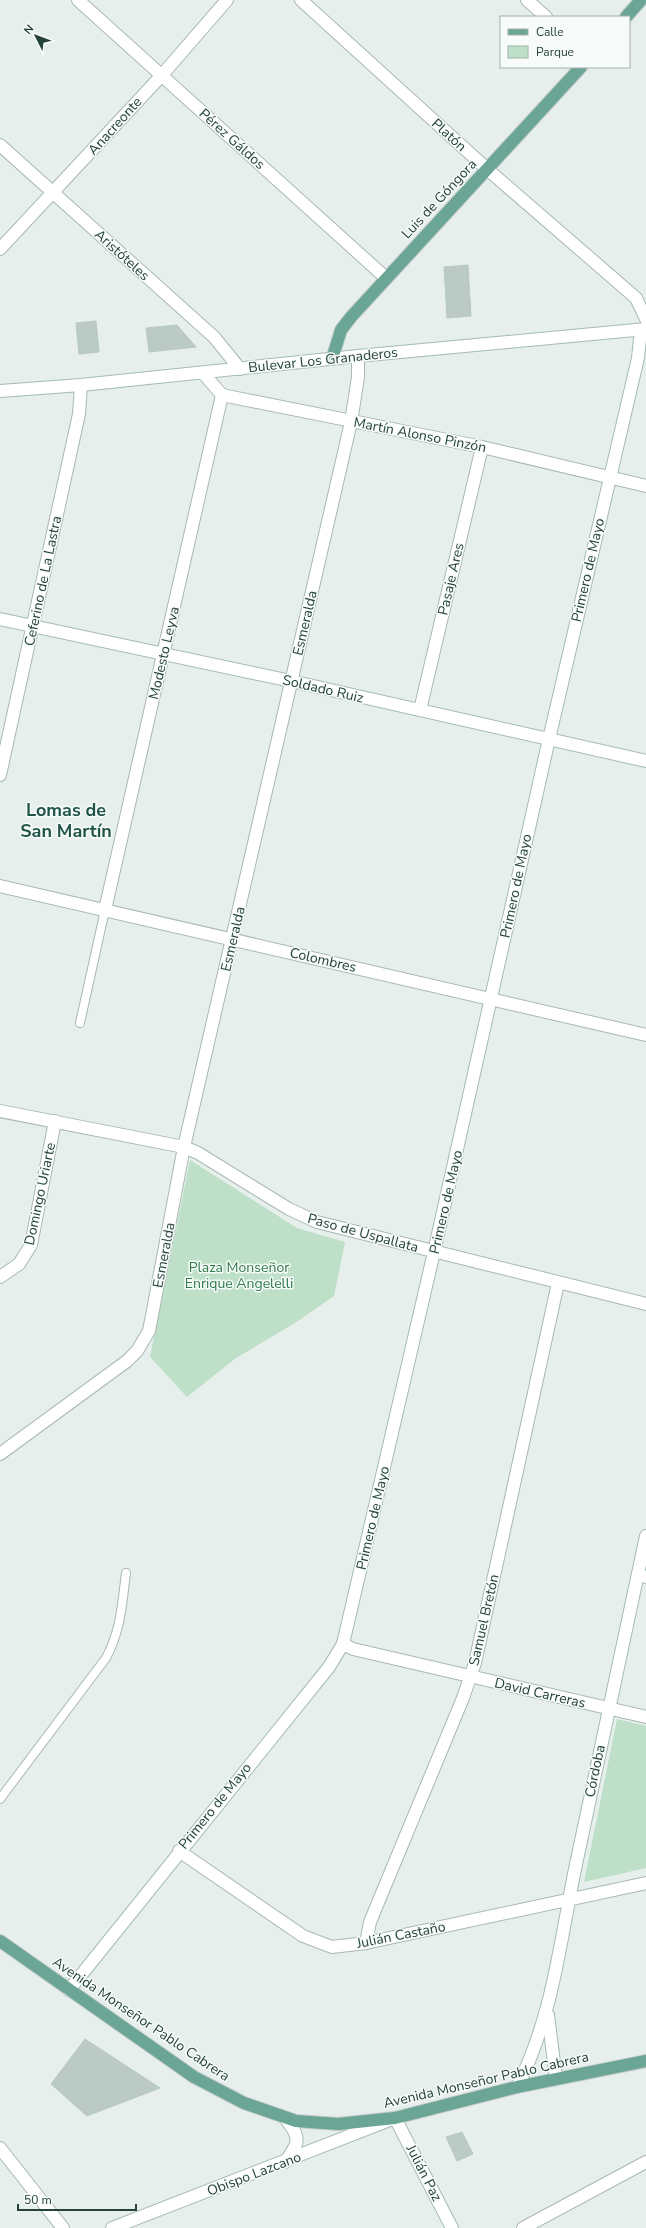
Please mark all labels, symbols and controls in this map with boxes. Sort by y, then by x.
north arrow [16,16,56,56]
legend [500,16,630,68]
text: N [21,22,37,38]
text: Calle [536,24,564,40]
text: Parque [536,44,574,60]
street label: Anacreonte [84,93,146,159]
street label: Pérez Gáldos [195,104,269,174]
street label: Platón [427,114,471,156]
street label: Luis de Góngora [397,155,481,243]
street label: Aristóteles [90,225,154,285]
street label: Bulevar Los Granaderos [247,343,399,377]
street label: Martín Alonso Pinzón [352,413,488,457]
street label: Ceferino de La Lastra [20,514,66,648]
street label: Primero de Mayo [567,516,609,624]
street label: Pasaje Ares [433,541,469,617]
street label: Esmeralda [288,589,322,657]
street label: Modesto Leyva [144,605,184,701]
street label: Soldado Ruiz [281,670,366,708]
district label: Lomas de San Martín [20,798,112,843]
street label: Primero de Mayo [496,832,536,940]
street label: Esmeralda [216,905,250,973]
street label: Colombres [288,943,358,977]
street label: Domingo Uriarte [20,1141,60,1247]
street label: Primero de Mayo [425,1148,467,1256]
street label: Paso de Uspallata [306,1209,420,1257]
street label: Esmeralda [148,1221,180,1289]
park label: Plaza Monseñor Enrique Angelelli [185,1258,293,1293]
street label: Primero de Mayo [352,1464,394,1572]
street label: Samuel Bretón [464,1572,504,1668]
street label: David Carreras [493,1673,588,1713]
street label: Córdoba [580,1743,610,1799]
street label: Primero de Mayo [174,1759,256,1853]
street label: Julián Castaño [354,1917,447,1953]
street label: Avenida Monseñor Pablo Cabrera [49,1952,233,2086]
street label: Avenida Monseñor Pablo Cabrera [382,2047,590,2113]
street label: Julián Paz [401,2141,447,2205]
street label: Obispo Lazcano [204,2147,304,2201]
scale bar [18,2186,136,2212]
text: 50 m [24,2192,52,2208]

